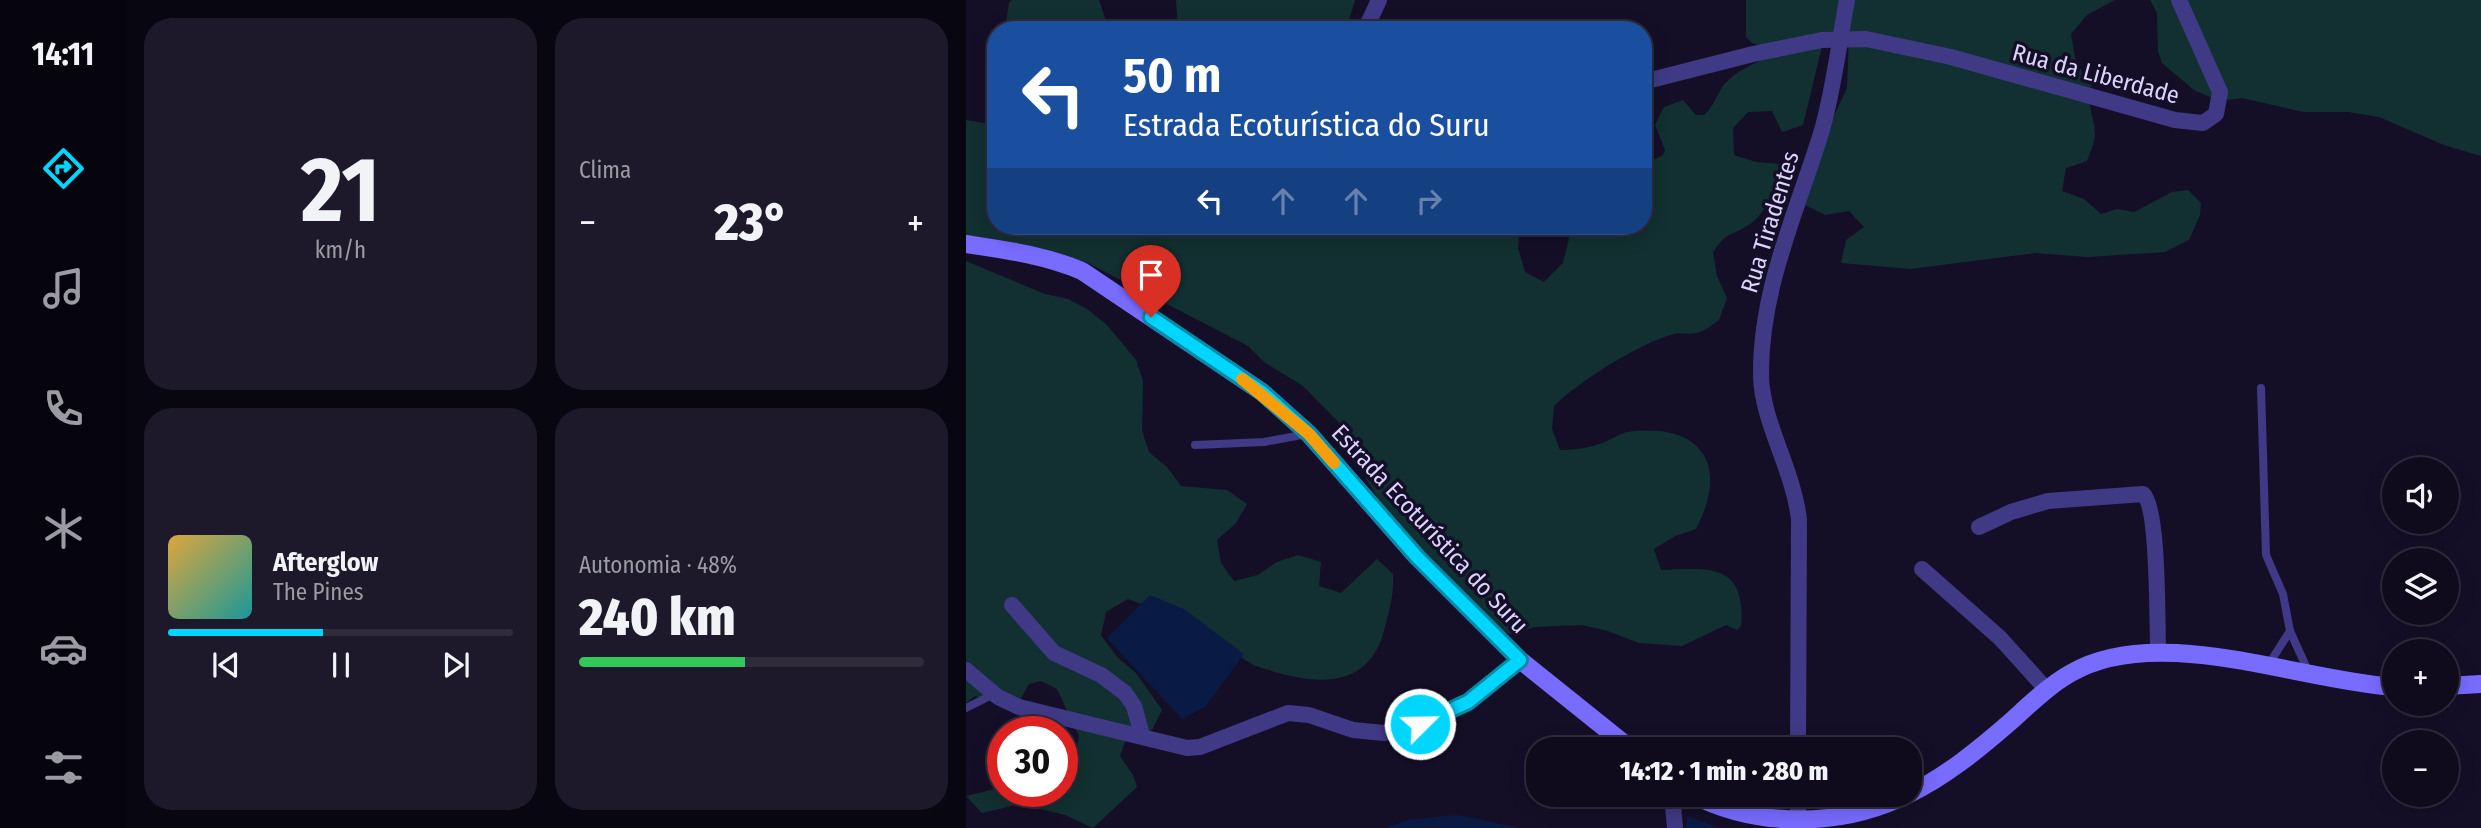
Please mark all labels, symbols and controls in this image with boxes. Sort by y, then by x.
text: 14:11 [32,35,94,73]
street label: Rua da Liberdade [2009,38,2183,110]
text: 50 m [1123,46,1221,105]
icon: left [1008,49,1099,140]
text: Estrada Ecoturística do Suru [1123,106,1490,144]
text: 21 [301,136,380,245]
icon: directions [39,144,88,193]
street label: Rua Tiradentes [1735,148,1805,296]
text: Clima [579,156,631,184]
icon: left [1191,182,1229,220]
icon: ahead [1264,182,1302,220]
icon: ahead [1337,182,1375,220]
icon: right [1410,182,1448,220]
text: 23° [715,191,788,254]
text: − [579,200,596,246]
text: + [907,200,924,246]
text: km/h [315,236,366,264]
pin [1121,245,1181,317]
icon: arrive [1132,256,1170,294]
icon: music [39,264,88,313]
icon: phone [39,384,88,433]
street label: Estrada Ecoturística do Suru [1326,419,1534,639]
map controls [2382,457,2459,807]
button: sound [2382,457,2459,534]
icon: climate [39,504,88,553]
text: Afterglow [273,547,378,578]
button: layers [2382,548,2459,625]
text: Autonomia · 48% [579,551,737,579]
text: The Pines [273,578,364,606]
text: 240 km [579,586,736,649]
icon: car [39,624,88,673]
button: + [2382,639,2459,716]
icon: previous [207,646,245,684]
icon: pause [322,646,360,684]
icon: next [437,646,475,684]
position arrow [1383,687,1457,761]
speed limit sign: 30 [987,716,1078,807]
button: − [2382,730,2459,807]
icon: filters [39,743,88,792]
text: 14:12 · 1 min · 280 m [1620,756,1828,787]

